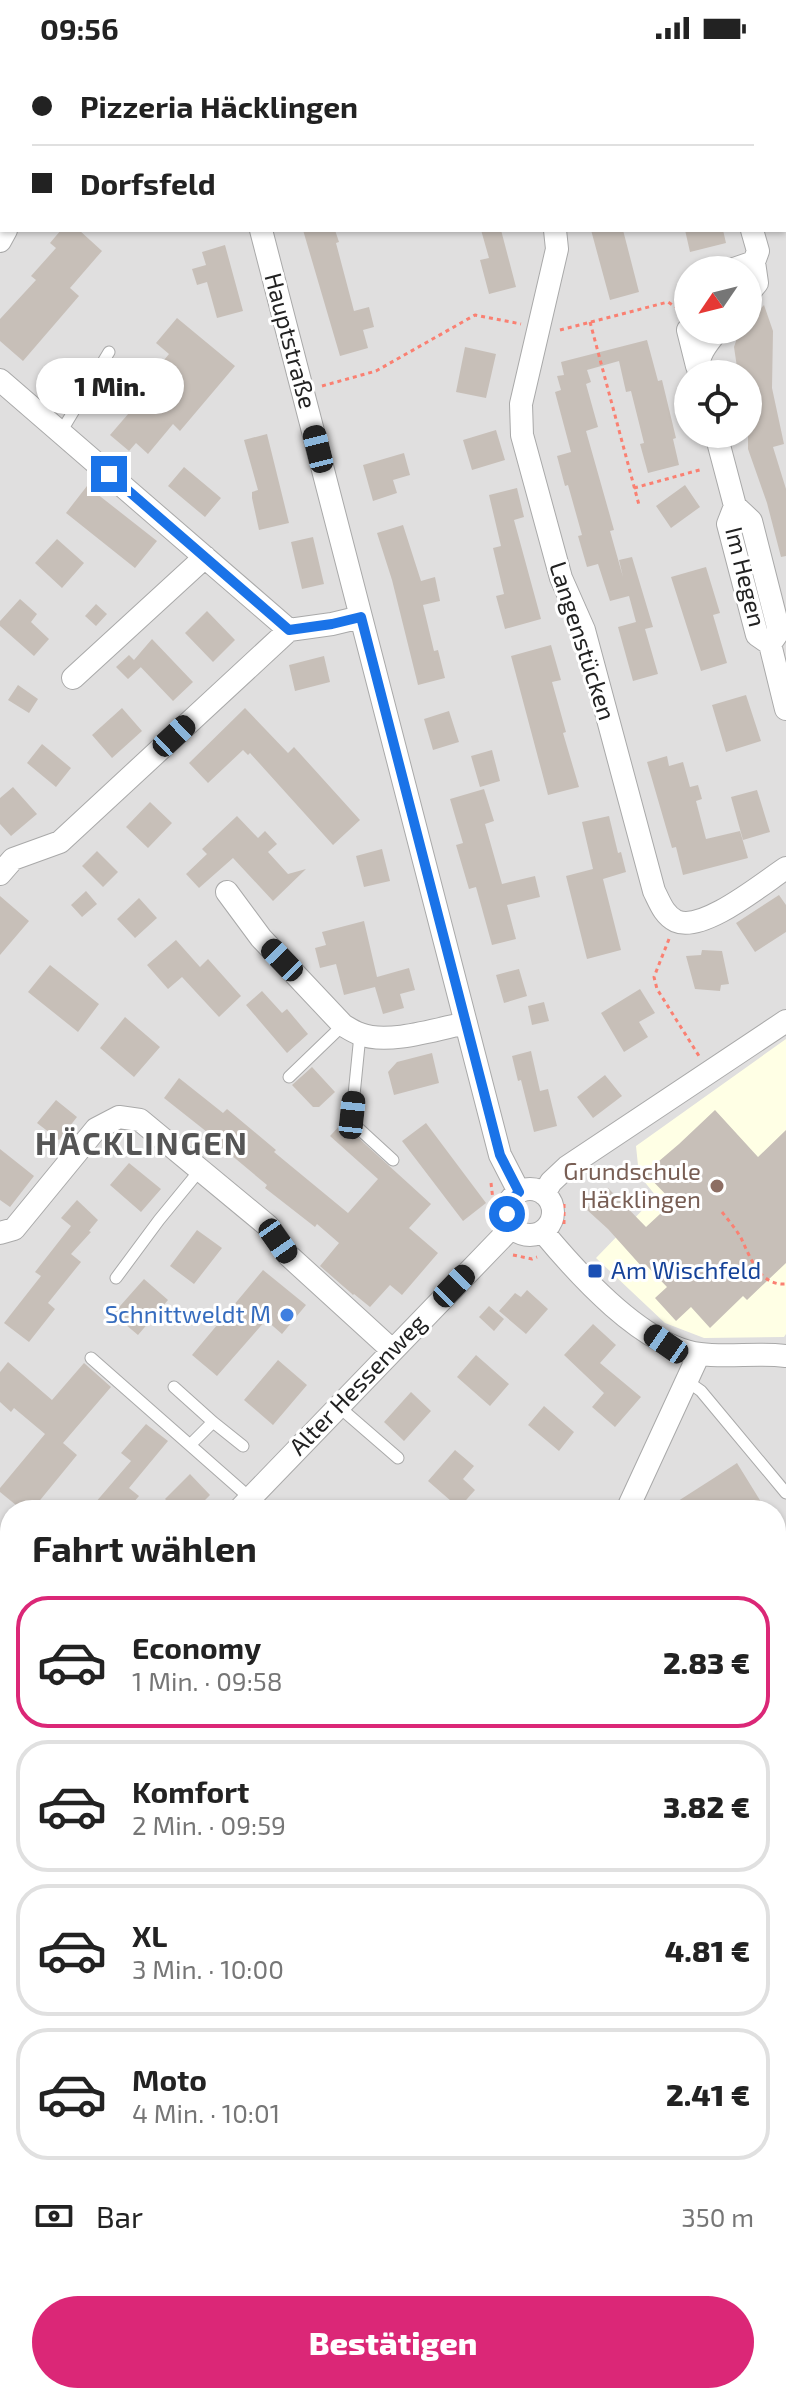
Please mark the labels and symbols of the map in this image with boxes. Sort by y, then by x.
north arrow [674,256,762,344]
street label: Hauptstraße [259,270,323,412]
callout: 1 Min. [35,358,183,414]
car [301,423,335,475]
route end [91,456,127,492]
street label: Im Hegen [720,524,773,629]
street label: Langenstücken [544,558,623,723]
car [148,711,200,761]
car [257,934,307,986]
car [338,1090,366,1140]
district label: HÄCKLINGEN [35,1123,249,1161]
place label: Grundschule Häcklingen [563,1156,701,1213]
marker: Grundschule Häcklingen [708,1177,726,1195]
route start [489,1196,525,1232]
car [254,1214,302,1268]
place label: Am Wischfeld [611,1255,761,1284]
car [429,1260,479,1312]
marker: Am Wischfeld [586,1262,604,1280]
place label: Schnittweldt M [105,1299,271,1328]
marker: Schnittweldt M [278,1306,296,1324]
street label: Alter Hessenweg [282,1308,431,1460]
car [639,1320,693,1368]

